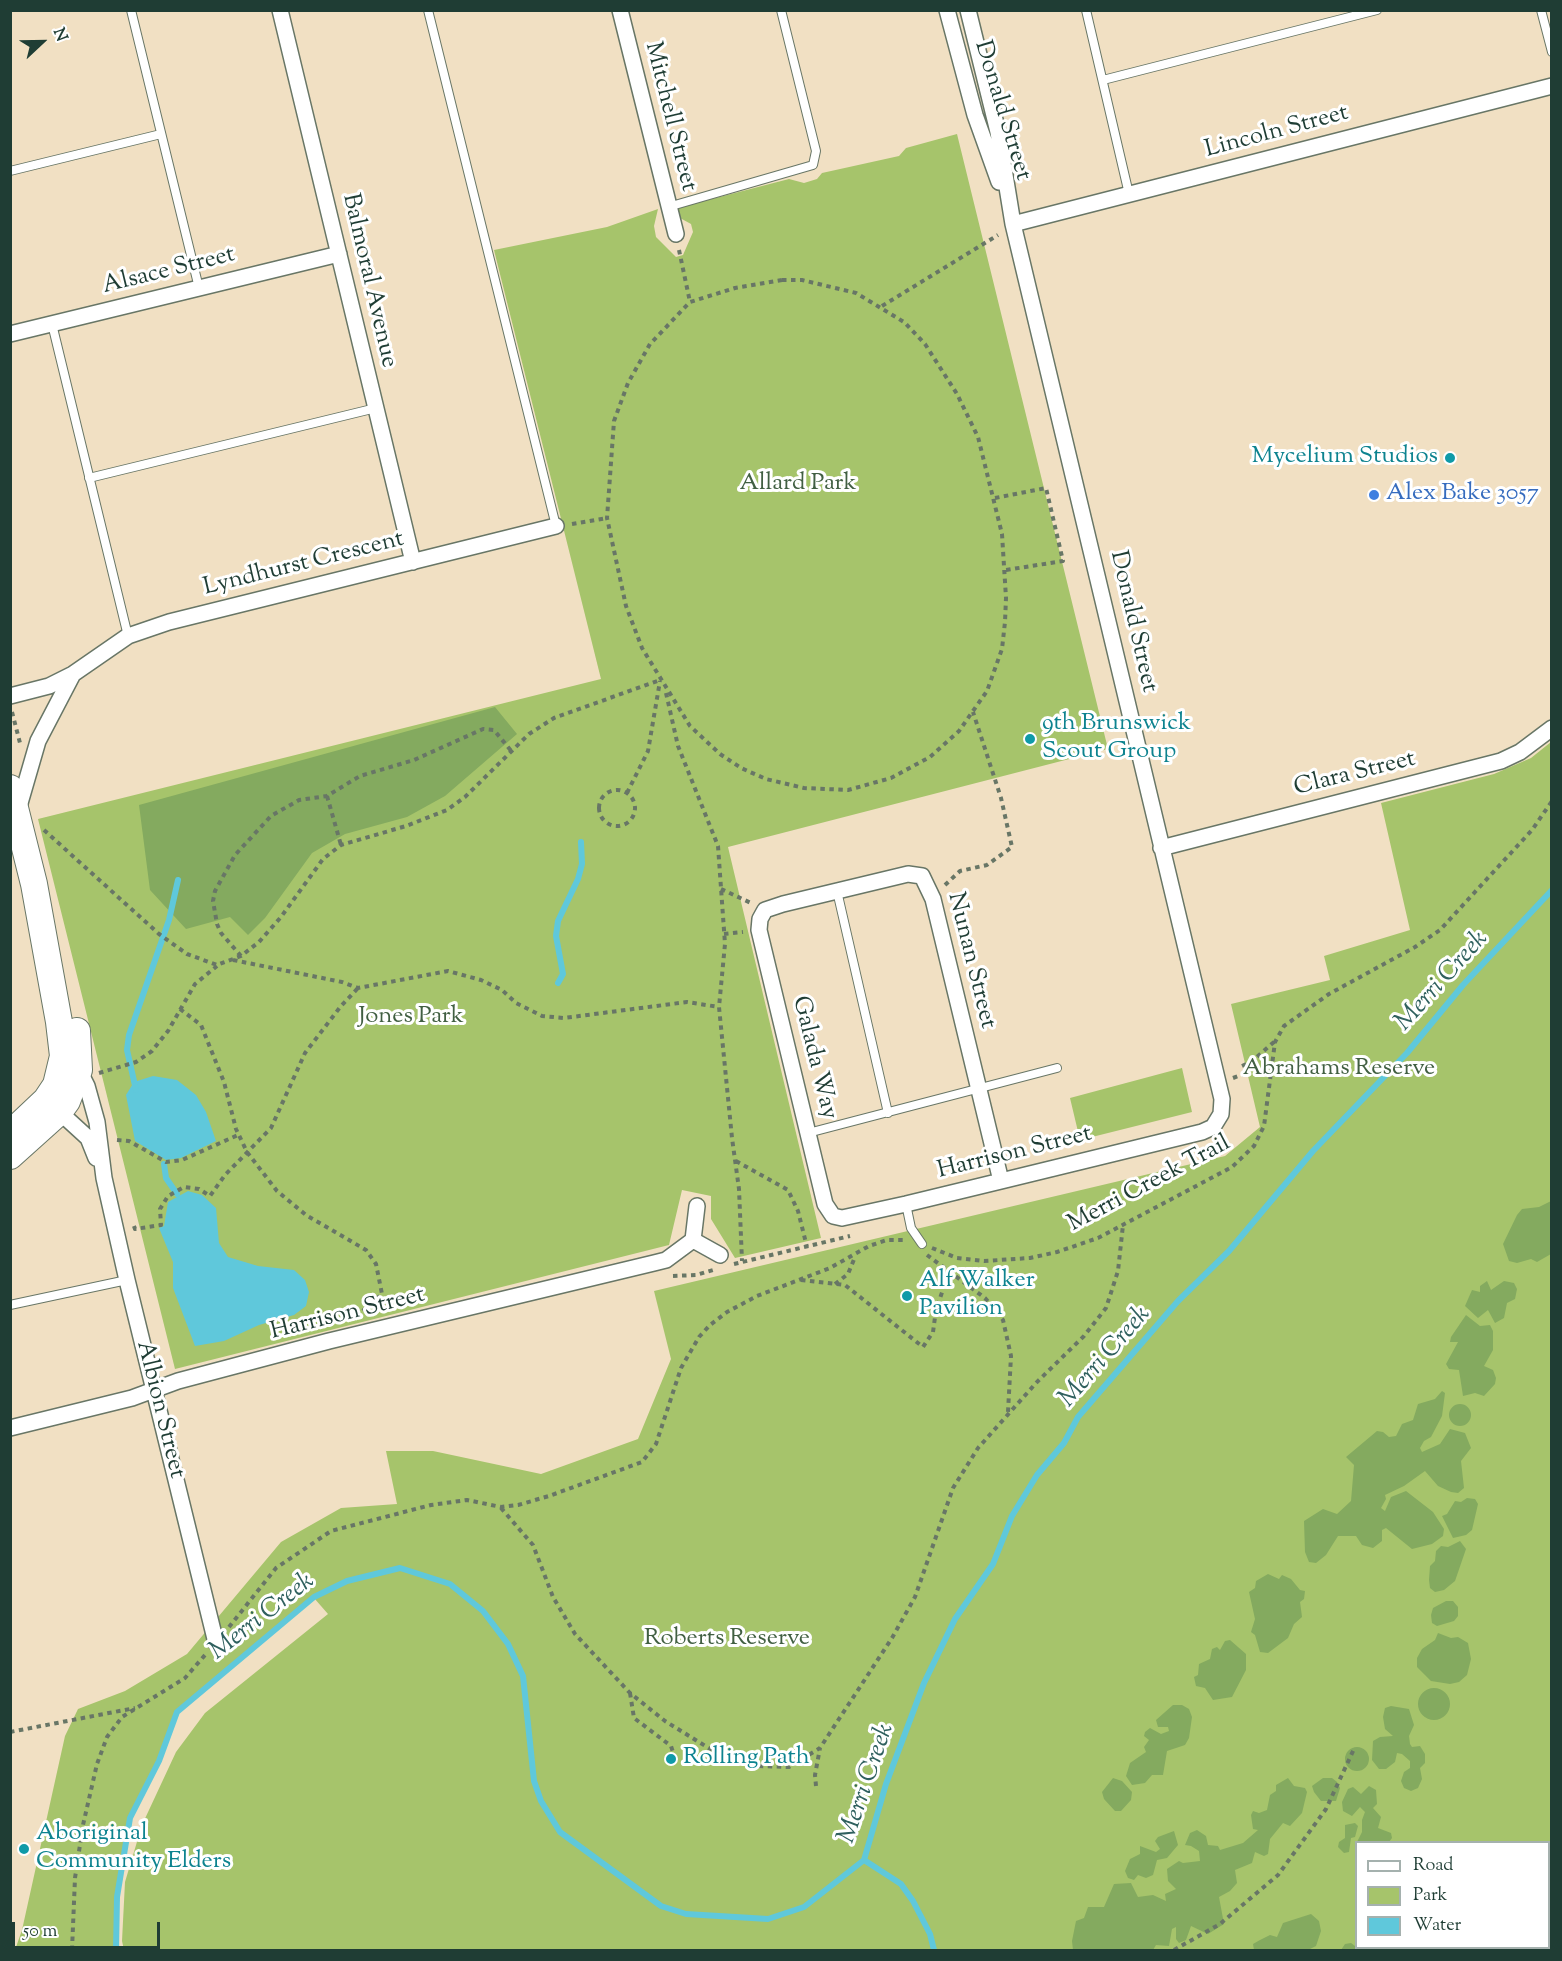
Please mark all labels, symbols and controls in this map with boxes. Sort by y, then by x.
north arrow [12,12,72,72]
text: N [46,25,72,45]
street label: Donald Street [966,38,1036,184]
street label: Mitchell Street [637,39,701,195]
street label: Lincoln Street [1202,100,1352,166]
street label: Balmoral Avenue [334,191,402,371]
street label: Alsace Street [100,242,238,302]
place label: Mycelium Studios [1252,444,1438,472]
marker: Mycelium Studios [1443,451,1457,465]
park label: Allard Park [739,471,857,499]
place label: Alex Bake 3057 [1386,481,1539,509]
marker: Alex Bake 3057 [1367,488,1381,502]
street label: Lyndhurst Crescent [201,526,407,604]
street label: Donald Street [1102,548,1162,696]
place label: 9th Brunswick Scout Group [1042,711,1191,767]
marker: 9th Brunswick Scout Group [1023,732,1037,746]
street label: Clara Street [1291,746,1419,804]
street label: Nunan Street [939,890,1001,1032]
water label: Merri Creek [1390,925,1496,1039]
street label: Galada Way [784,993,842,1123]
park label: Jones Park [358,1004,464,1032]
park label: Abrahams Reserve [1243,1056,1435,1084]
street label: Harrison Street [935,1121,1095,1187]
street label: Merri Creek Trail [1064,1130,1236,1240]
place label: Alf Walker Pavilion [919,1268,1035,1324]
street label: Harrison Street [268,1282,428,1348]
marker: Alf Walker Pavilion [900,1289,914,1303]
water label: Merri Creek [1053,1301,1159,1415]
street label: Albion Street [128,1338,190,1482]
water label: Merri Creek [204,1567,322,1669]
park label: Roberts Reserve [644,1626,810,1654]
water label: Merri Creek [833,1720,903,1848]
place label: Rolling Path [683,1745,810,1773]
marker: Rolling Path [664,1752,678,1766]
place label: Aboriginal Community Elders [36,1821,231,1877]
legend [1355,1841,1550,1949]
marker: Aboriginal Community Elders [17,1842,31,1856]
text: Road [1413,1853,1453,1879]
text: Park [1413,1883,1447,1909]
scale bar [15,1910,164,1948]
text: Water [1413,1913,1461,1939]
text: 50 m [23,1919,57,1945]

